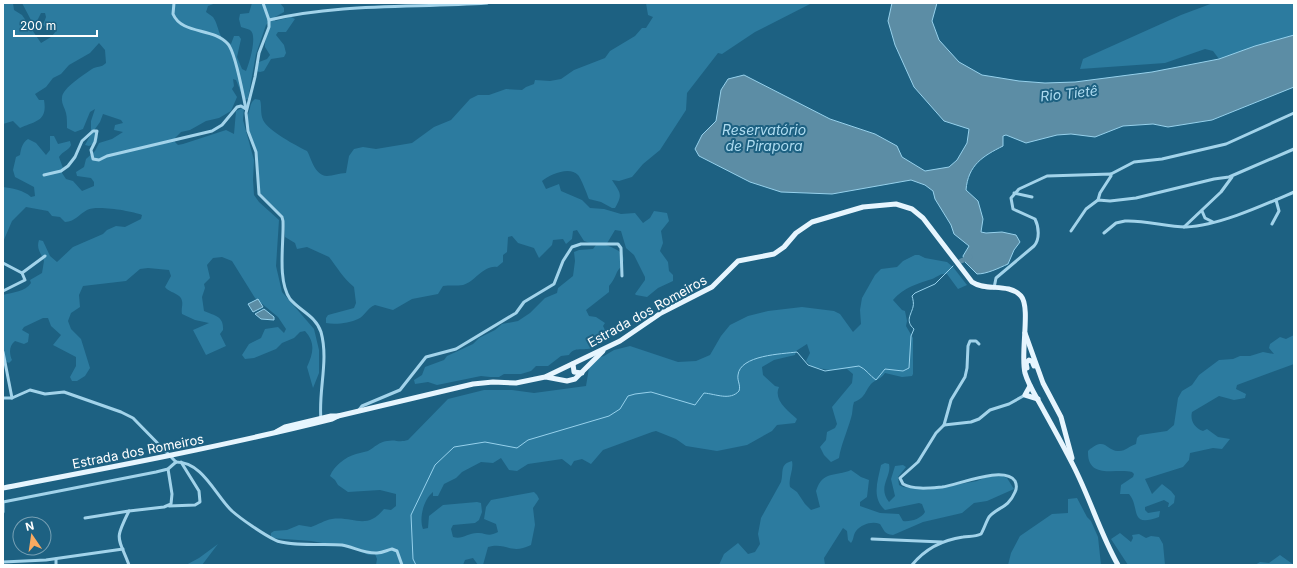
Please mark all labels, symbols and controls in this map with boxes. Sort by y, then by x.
scale bar [14,12,97,38]
text: 200 m [20,18,56,33]
water label: Rio Tietê [1039,82,1099,104]
water label: Reservatório de Pirapora [722,121,806,154]
street label: Estrada dos Romeiros [585,272,709,350]
street label: Estrada dos Romeiros [71,430,205,472]
north arrow [12,516,52,556]
text: N [24,518,35,534]

